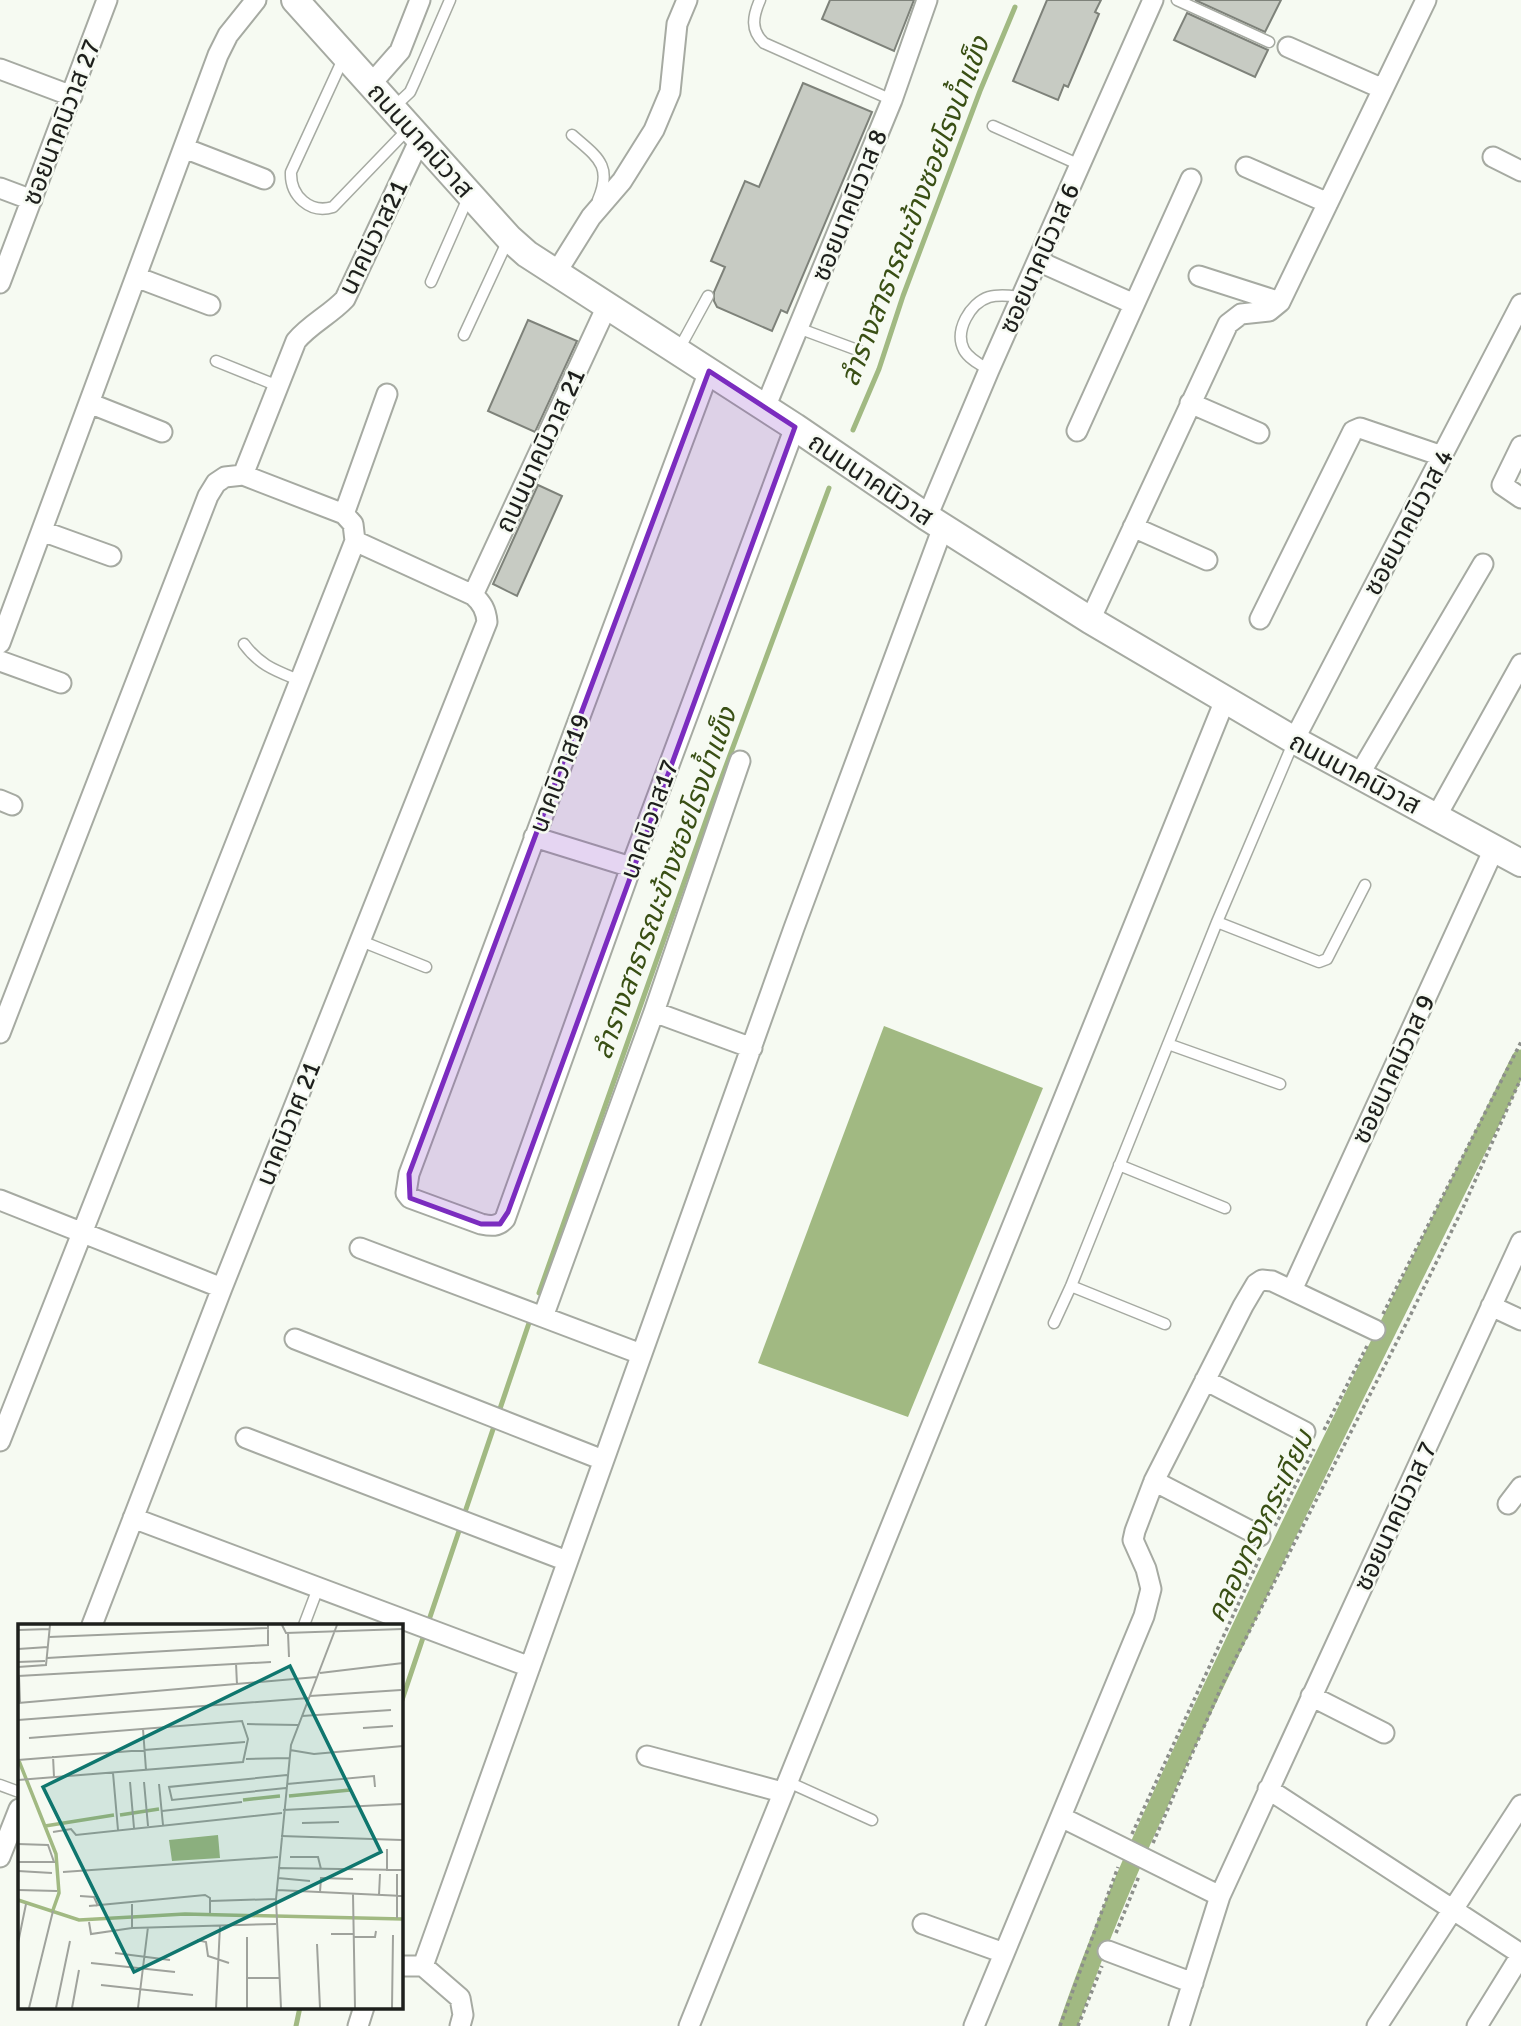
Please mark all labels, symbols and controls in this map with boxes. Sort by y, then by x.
water label: ลำรางสาธารณะข้างซอยโรงน้ำแข็ง [830,29,998,391]
street label: ซอยนาคนิวาส 27 [16,35,108,210]
street label: ถนนนาคนิวาส [360,76,480,205]
street label: ซอยนาคนิวาส 8 [805,125,895,286]
street label: นาคนิวาส21 [332,174,416,300]
street label: ซอยนาคนิวาส 6 [993,178,1087,339]
street label: ถนนนาคนิวาส 21 [489,363,593,538]
street label: ถนนนาคนิวาส [802,426,939,533]
street label: ซอยนาคนิวาส 4 [1357,444,1461,601]
water label: ลำรางสาธารณะข้างซอยโรงน้ำแข็ง [583,700,745,1064]
street label: นาคนิวาส19 [523,709,597,837]
street label: ถนนนาคนิวาส [1283,726,1426,822]
street label: นาคนิวาส17 [614,755,686,883]
street label: ซอยนาคนิวาส 9 [1345,990,1442,1149]
street label: นาคนิวาศ 21 [249,1056,328,1191]
water label: คลองทรงกระเทียม [1199,1423,1322,1628]
street label: ซอยนาคนิวาส 7 [1347,1437,1444,1596]
inset map [18,1624,402,2008]

